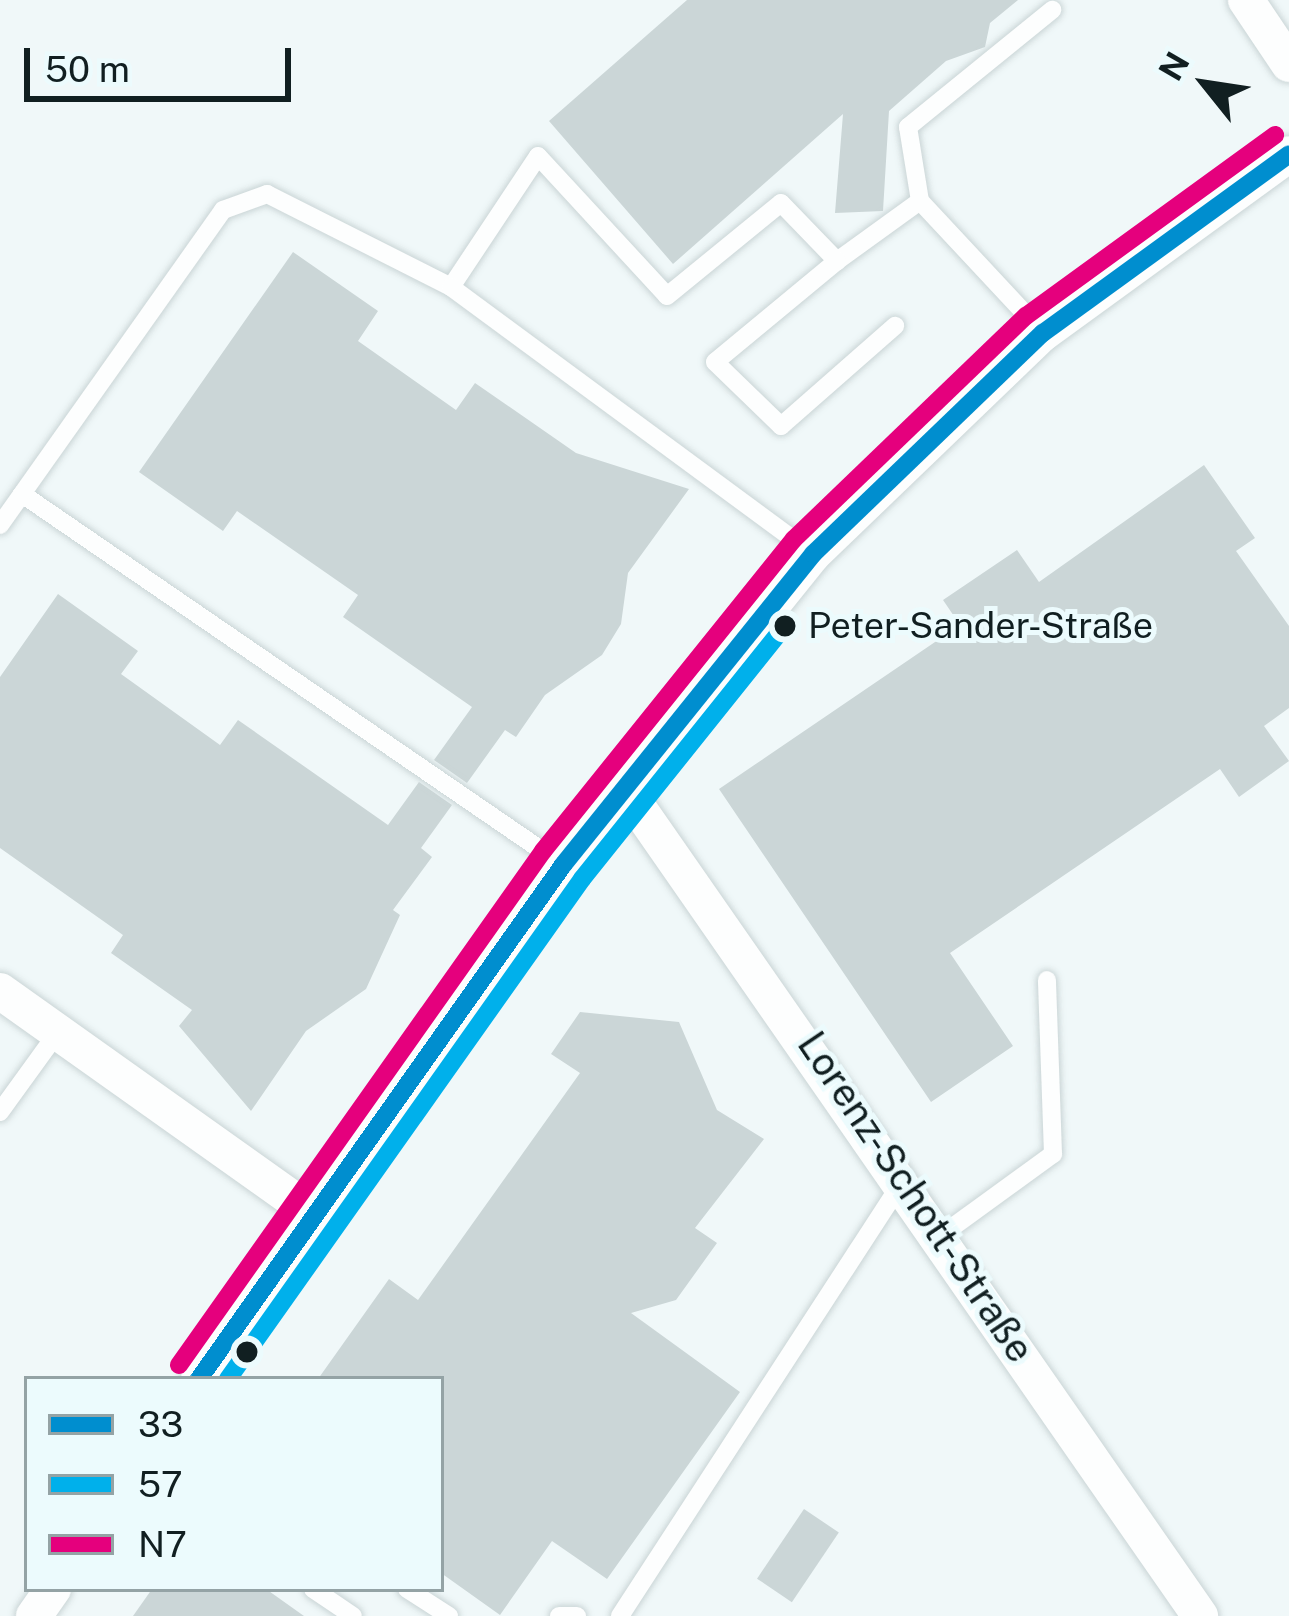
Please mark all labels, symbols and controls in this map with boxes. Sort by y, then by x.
scale bar [30,24,297,98]
north arrow [1145,24,1265,144]
text: N [1151,45,1197,87]
text: 50 m [45,48,130,90]
place label: Peter-Sander-Straße [808,604,1153,648]
marker: Peter-Sander-Straße [774,615,796,637]
street label: Lorenz-Schott-Straße [788,1023,1044,1371]
unlabelled marker [236,1341,258,1363]
legend [24,1376,444,1592]
text: 33 [138,1403,183,1445]
text: 57 [138,1463,183,1505]
text: N7 [138,1523,187,1565]

